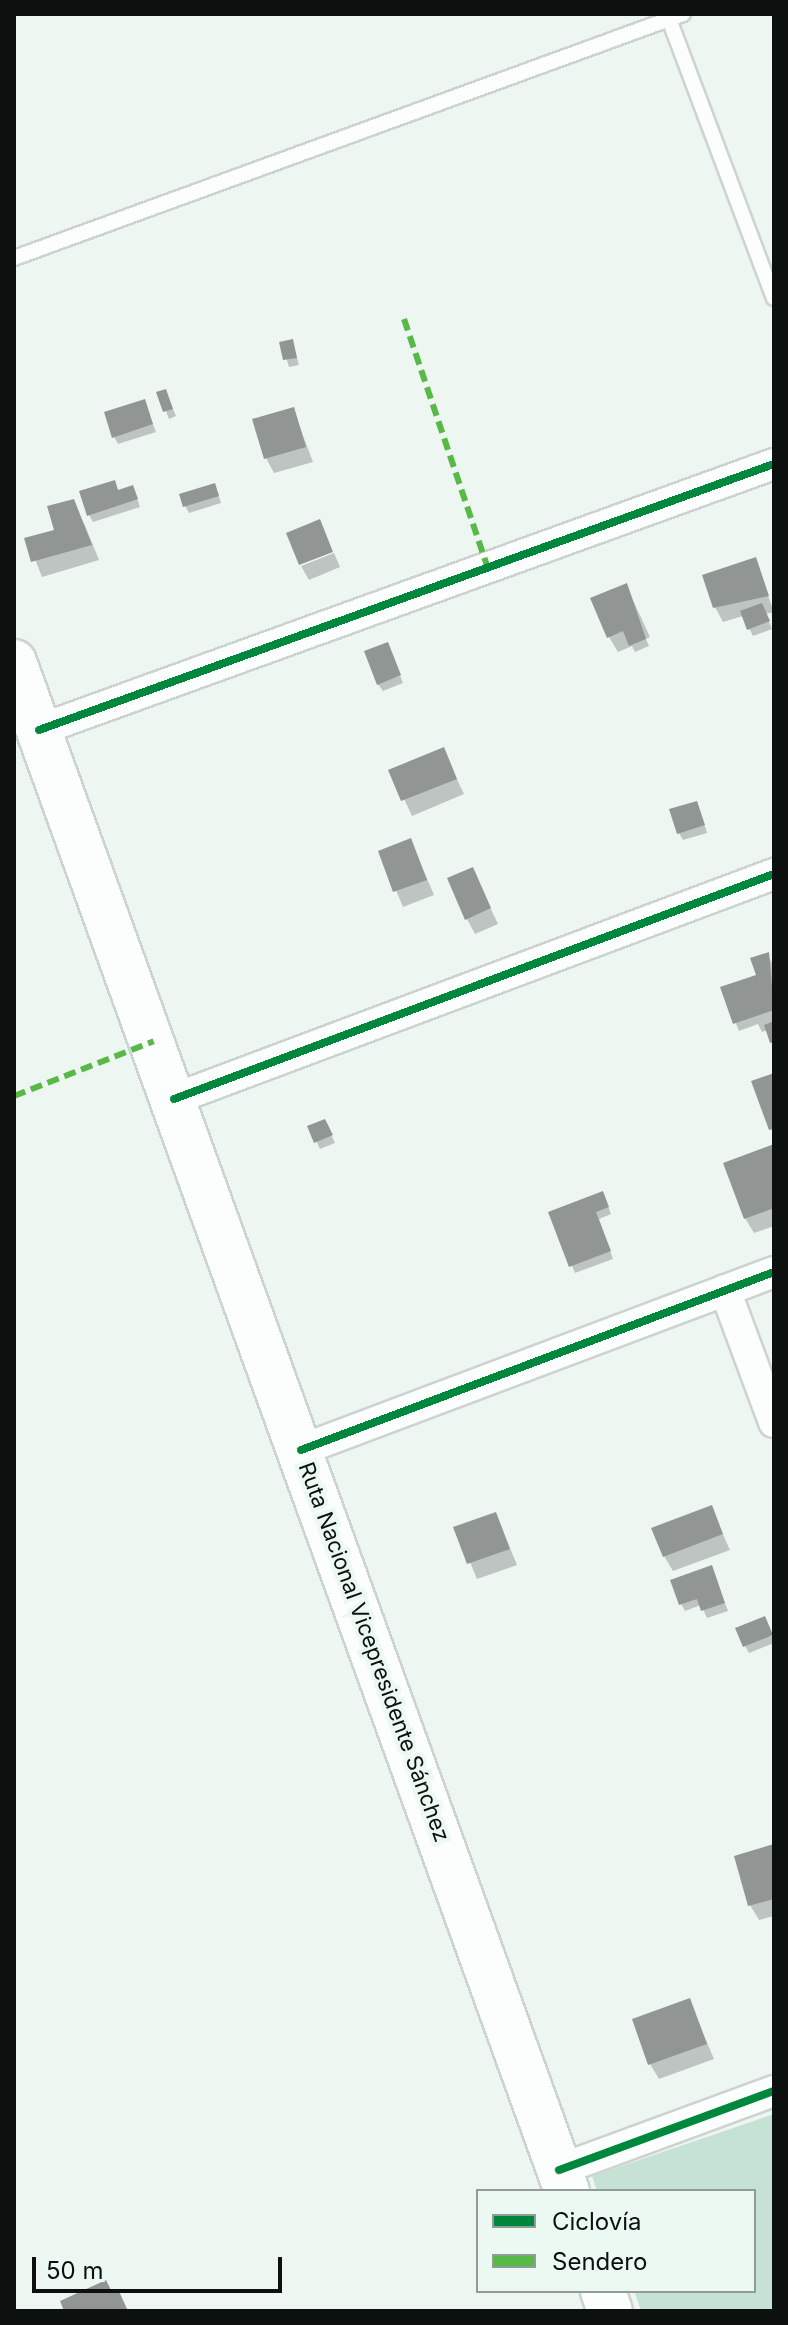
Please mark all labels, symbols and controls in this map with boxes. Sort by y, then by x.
street label: Ruta Nacional Vicepresidente Sánchez [293,1459,455,1845]
legend [476,2189,756,2293]
text: Ciclovía [552,2207,642,2236]
scale bar [36,2241,286,2291]
text: Sendero [552,2247,647,2276]
text: 50 m [46,2256,104,2285]

